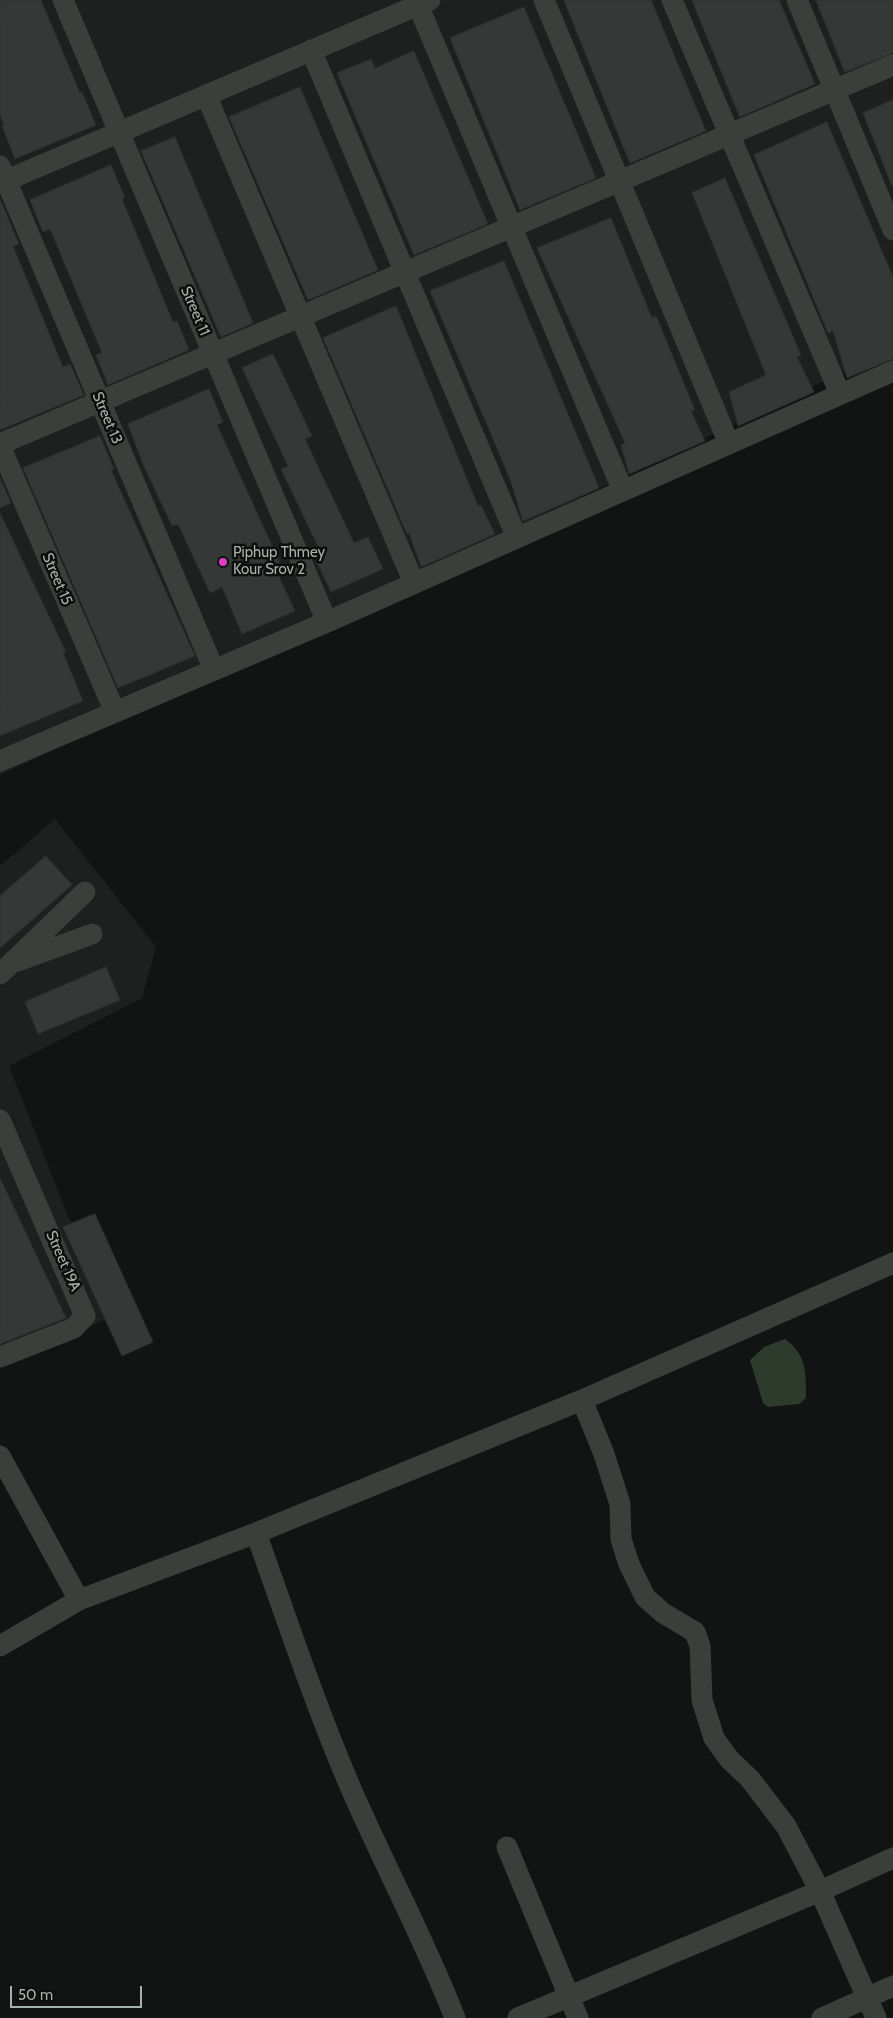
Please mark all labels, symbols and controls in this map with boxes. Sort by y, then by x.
street label: Street 11 [177,284,213,338]
street label: Street 13 [88,389,126,447]
place label: Piphup Thmey Kour Srov 2 [233,544,325,579]
street label: Street 15 [38,550,76,608]
marker: Piphup Thmey Kour Srov 2 [217,556,229,568]
street label: Street 19A [42,1228,84,1294]
scale bar [12,1976,145,2008]
text: 50 m [18,1986,53,2004]

